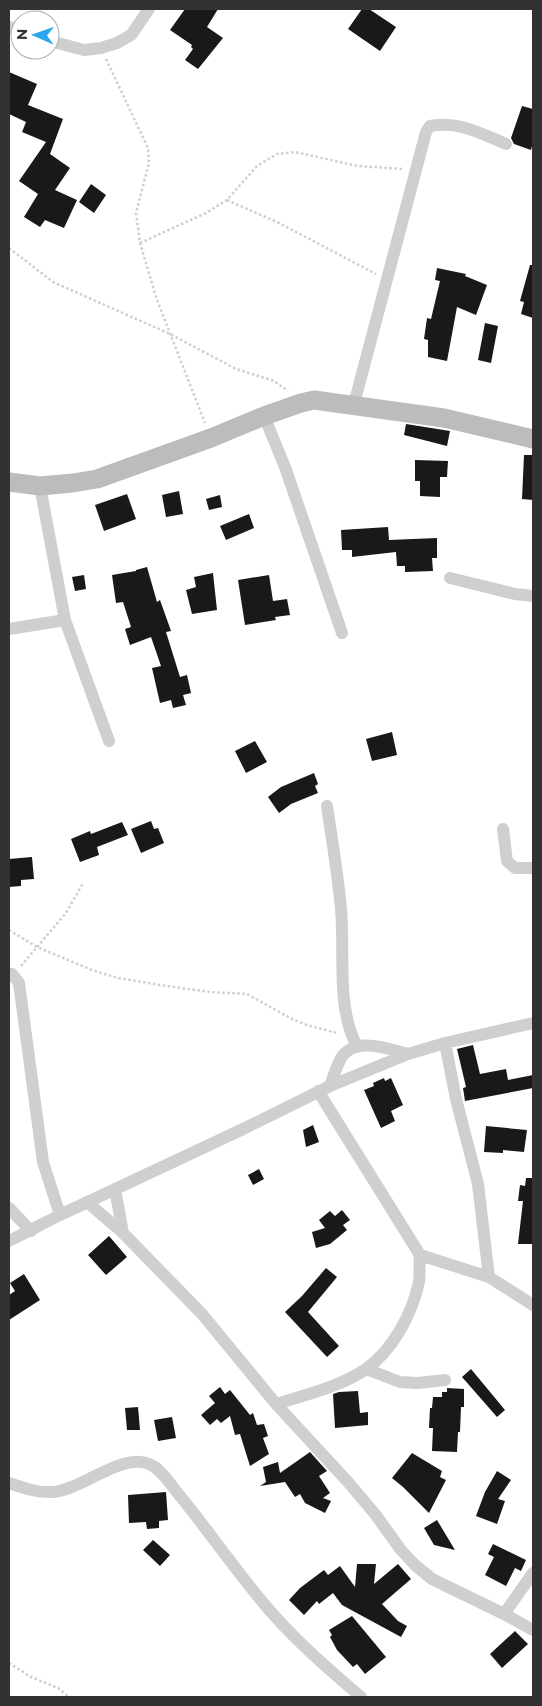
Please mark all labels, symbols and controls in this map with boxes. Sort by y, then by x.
north arrow [10,10,60,60]
text: N [13,29,31,41]

